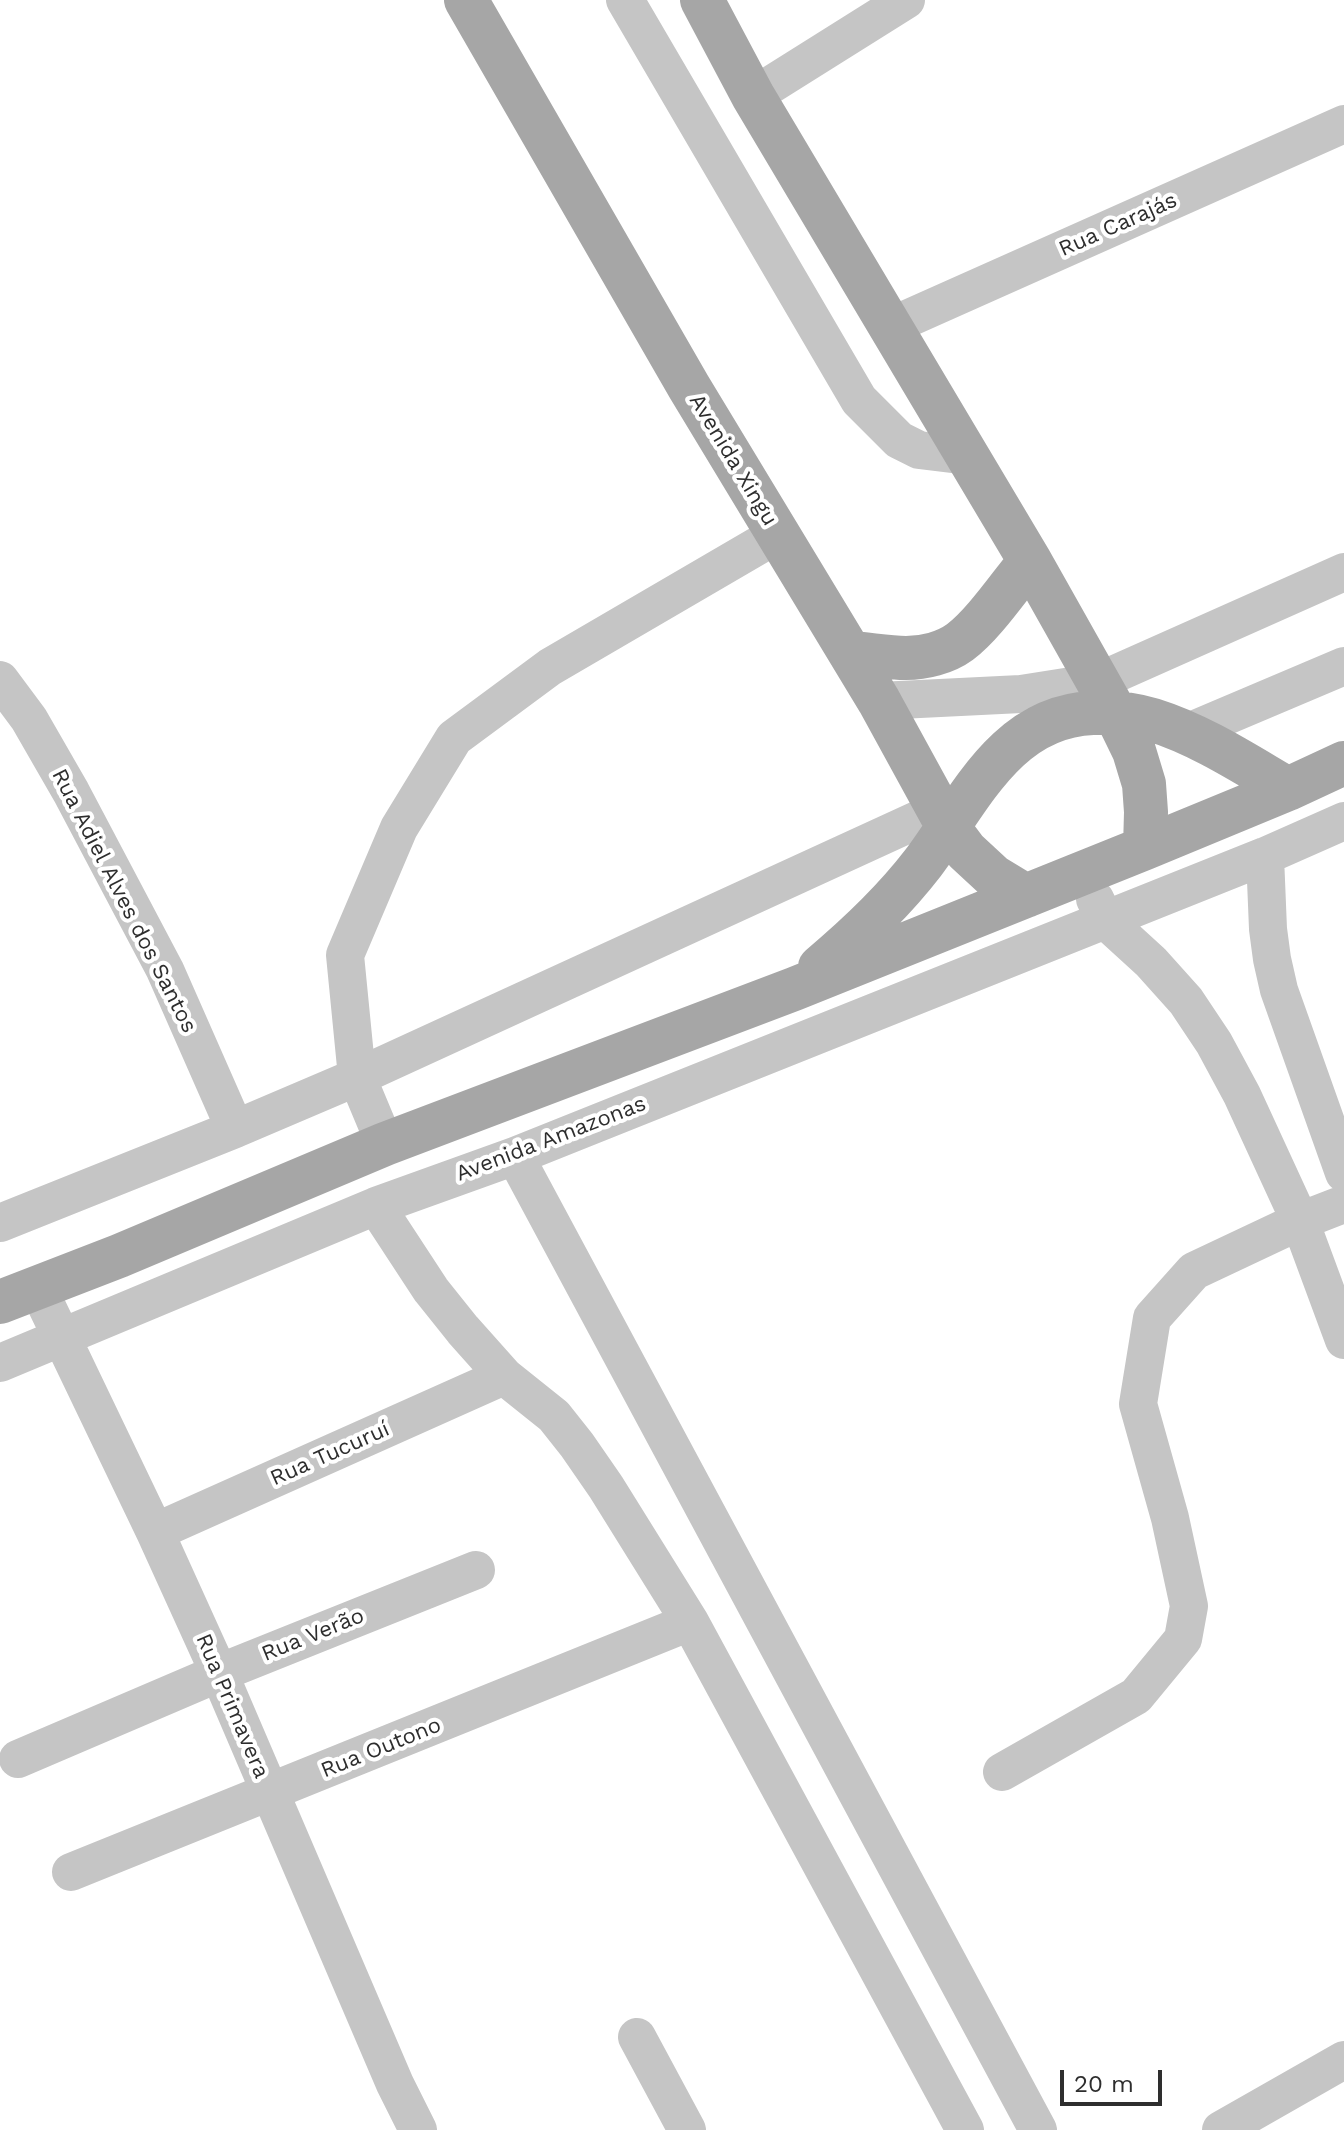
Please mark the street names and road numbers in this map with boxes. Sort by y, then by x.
street label: Rua Carajás [1055,187,1181,263]
street label: Avenida Xingu [683,389,783,531]
street label: Rua Adiel Alves dos Santos [46,765,202,1037]
street label: Avenida Amazonas [452,1091,650,1187]
street label: Rua Tucuruí [266,1416,394,1492]
street label: Rua Verão [258,1602,368,1668]
street label: Rua Primavera [190,1630,274,1782]
street label: Rua Outono [317,1712,445,1784]

